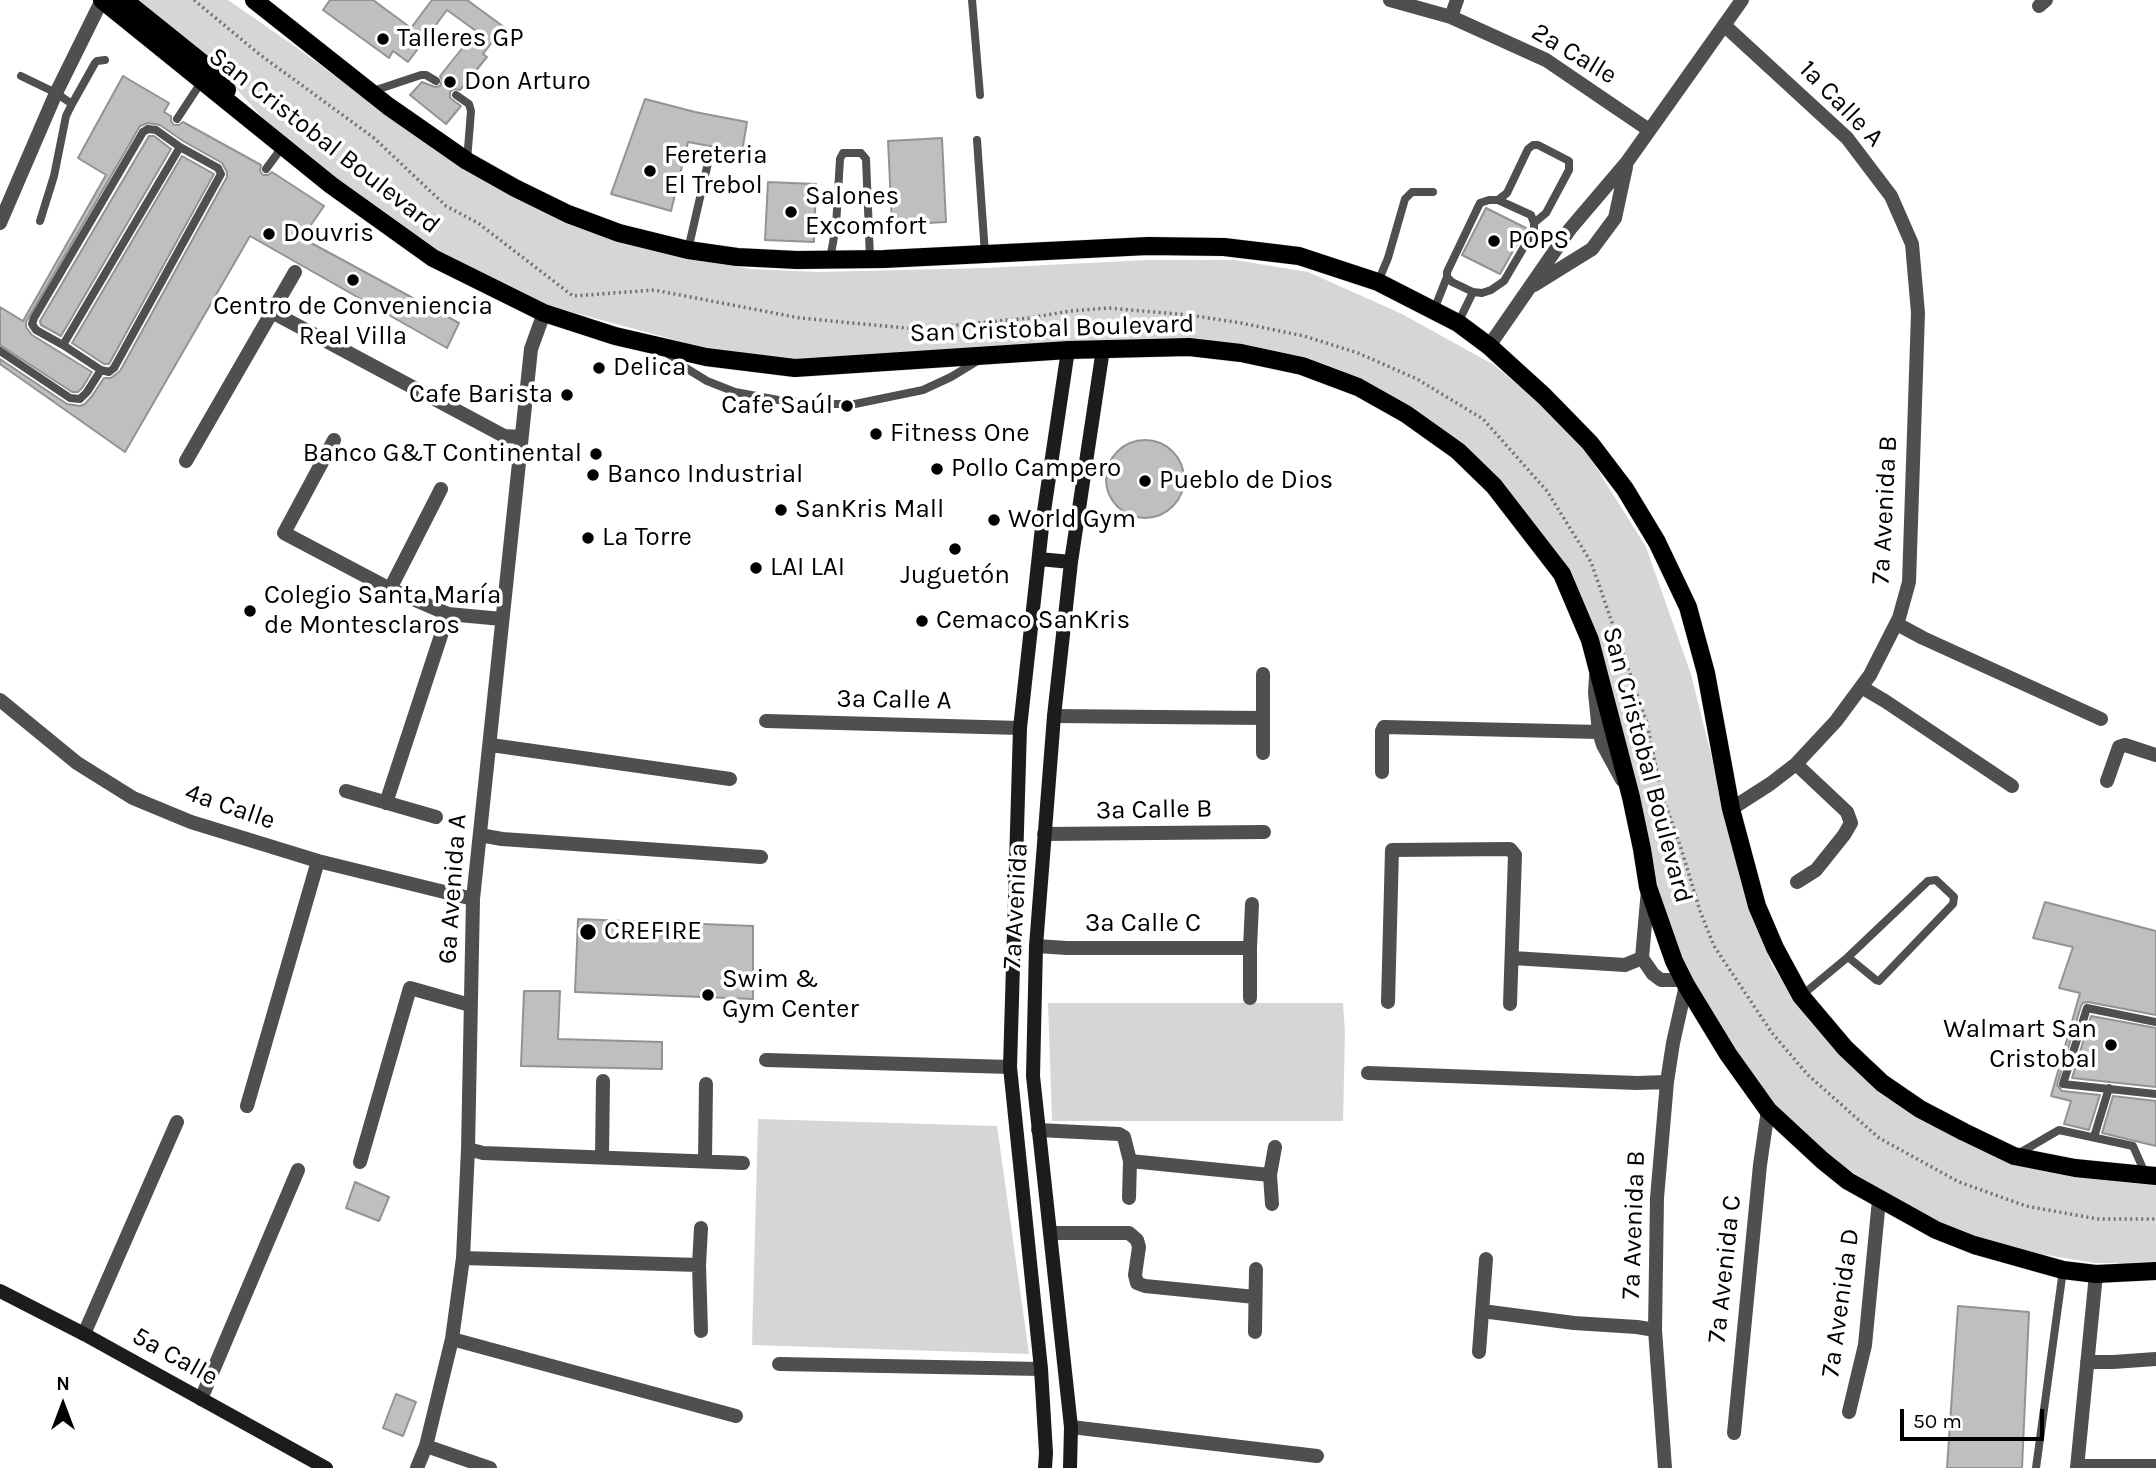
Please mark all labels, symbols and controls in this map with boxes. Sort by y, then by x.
street label: 2a Calle [1526,16,1622,92]
place label: Talleres GP [397,23,524,55]
marker: Talleres GP [375,31,391,47]
street label: San Cristobal Boulevard [202,41,446,241]
street label: 1a Calle A [1792,54,1890,154]
place label: Don Arturo [464,66,591,98]
marker: Don Arturo [442,74,458,90]
place label: Fereteria El Trebol [664,140,768,202]
marker: Fereteria El Trebol [642,163,658,179]
place label: Salones Excomfort [805,181,927,242]
marker: Salones Excomfort [783,204,799,220]
place label: Douvris [283,218,374,250]
place label: POPS [1508,225,1569,257]
marker: Douvris [261,226,277,242]
marker: POPS [1486,233,1502,249]
marker: Centro de Conveniencia Real Villa [345,272,361,288]
place label: Centro de Conveniencia Real Villa [213,291,493,352]
street label: San Cristobal Boulevard [909,308,1195,350]
place label: Delica [613,352,686,384]
marker: Delica [591,360,607,376]
place label: Cafe Barista [409,379,553,411]
marker: Cafe Barista [559,387,575,403]
place label: Cafe Saúl [721,390,833,422]
marker: Cafe Saúl [839,398,855,414]
place label: Fitness One [890,418,1030,450]
marker: Fitness One [868,426,884,442]
street label: 7a Avenida B [1866,435,1904,585]
place label: Banco G&T Continental [303,438,582,470]
marker: Banco G&T Continental [588,446,604,462]
place label: Pollo Campero [951,453,1121,485]
place label: Banco Industrial [607,459,803,491]
marker: Pollo Campero [929,461,945,477]
place label: Pueblo de Dios [1159,465,1333,497]
marker: Banco Industrial [585,467,601,483]
marker: Pueblo de Dios [1137,473,1153,489]
place label: SanKris Mall [795,494,944,526]
marker: SanKris Mall [773,502,789,518]
place label: World Gym [1008,504,1136,536]
marker: World Gym [986,512,1002,528]
place label: La Torre [602,522,692,554]
marker: La Torre [580,530,596,546]
marker: Juguetón [947,541,963,557]
place label: LAI LAI [770,552,845,584]
marker: LAI LAI [748,560,764,576]
place label: Juguetón [900,560,1010,592]
place label: Colegio Santa María de Montesclaros [264,580,501,642]
marker: Colegio Santa María de Montesclaros [242,603,258,619]
place label: Cemaco SanKris [936,605,1130,637]
marker: Cemaco SanKris [914,613,930,629]
street label: San Cristobal Boulevard [1595,623,1699,907]
street label: 3a Calle A [836,683,952,717]
street label: 4a Calle [181,777,279,837]
street label: 3a Calle B [1096,793,1212,827]
street label: 6a Avenida A [432,813,474,965]
street label: 7a Avenida [997,842,1035,970]
street label: 3a Calle C [1085,908,1201,940]
place label: CREFIRE [604,916,702,948]
marker: CREFIRE [578,922,598,942]
place label: Swim & Gym Center [722,964,859,1026]
marker: Swim & Gym Center [700,987,716,1003]
place label: Walmart San Cristobal [1943,1014,2097,1076]
marker: Walmart San Cristobal [2103,1037,2119,1053]
street label: 7a Avenida B [1616,1150,1652,1300]
street label: 7a Avenida C [1702,1193,1748,1345]
street label: 7a Avenida D [1815,1227,1867,1379]
street label: 5a Calle [127,1321,223,1393]
north arrow [28,1370,98,1440]
text: N [56,1373,70,1395]
scale bar [1904,1394,2048,1438]
text: 50 m [1913,1409,1962,1433]

